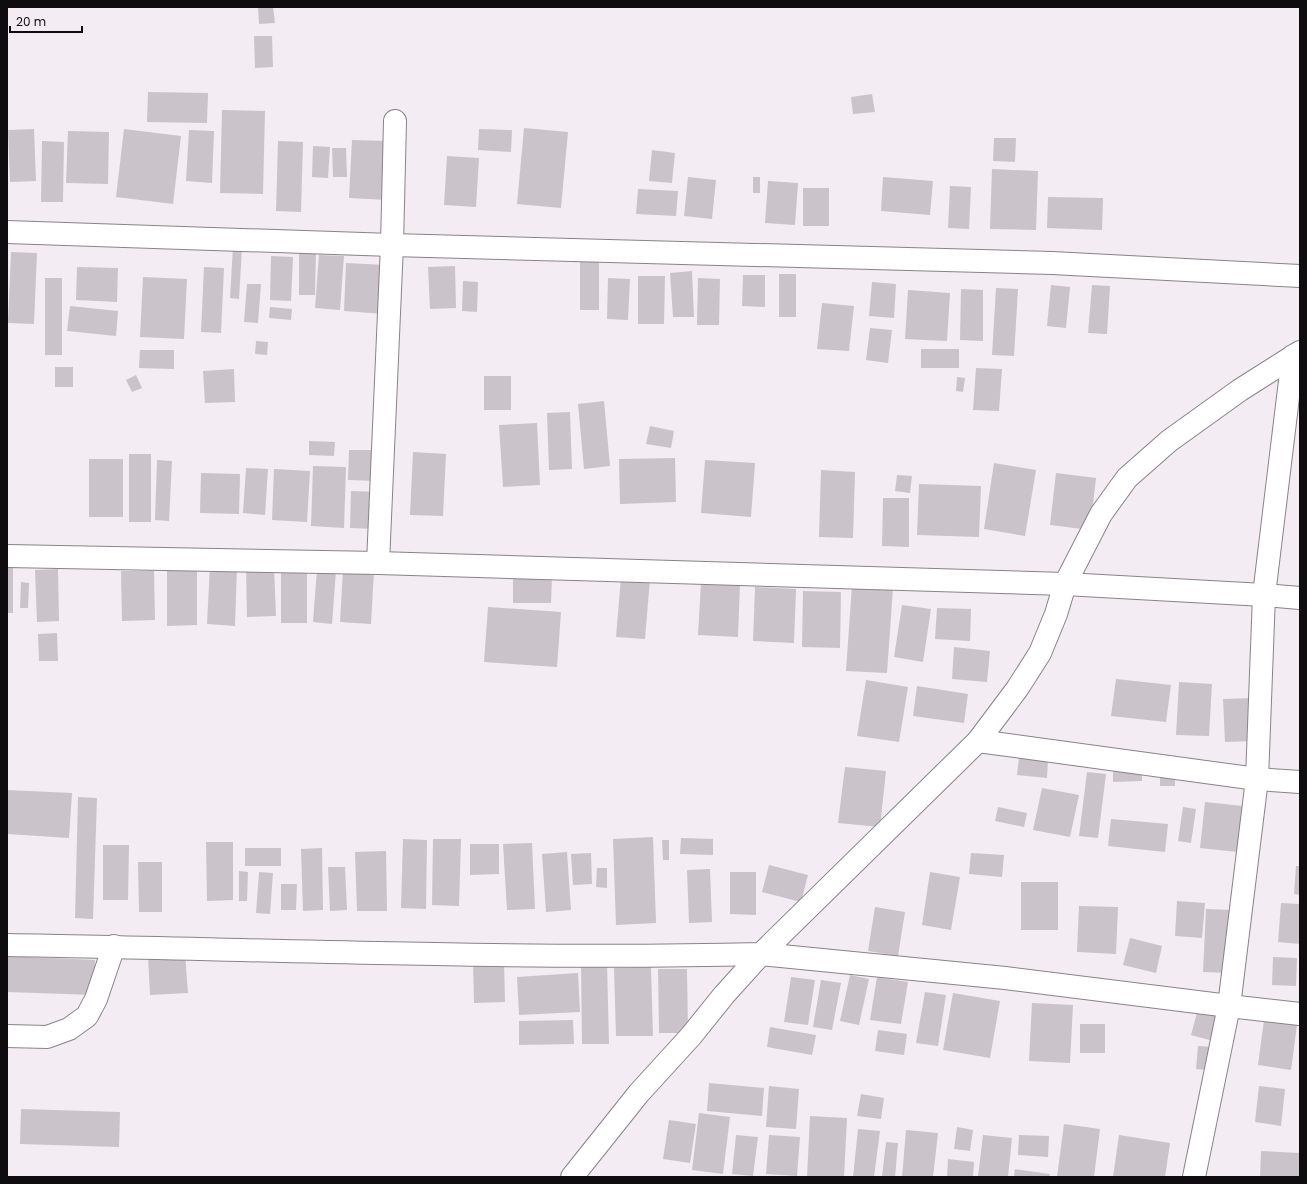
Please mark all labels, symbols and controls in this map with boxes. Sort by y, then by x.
scale bar [10,8,82,34]
text: 20 m [16,13,46,30]

